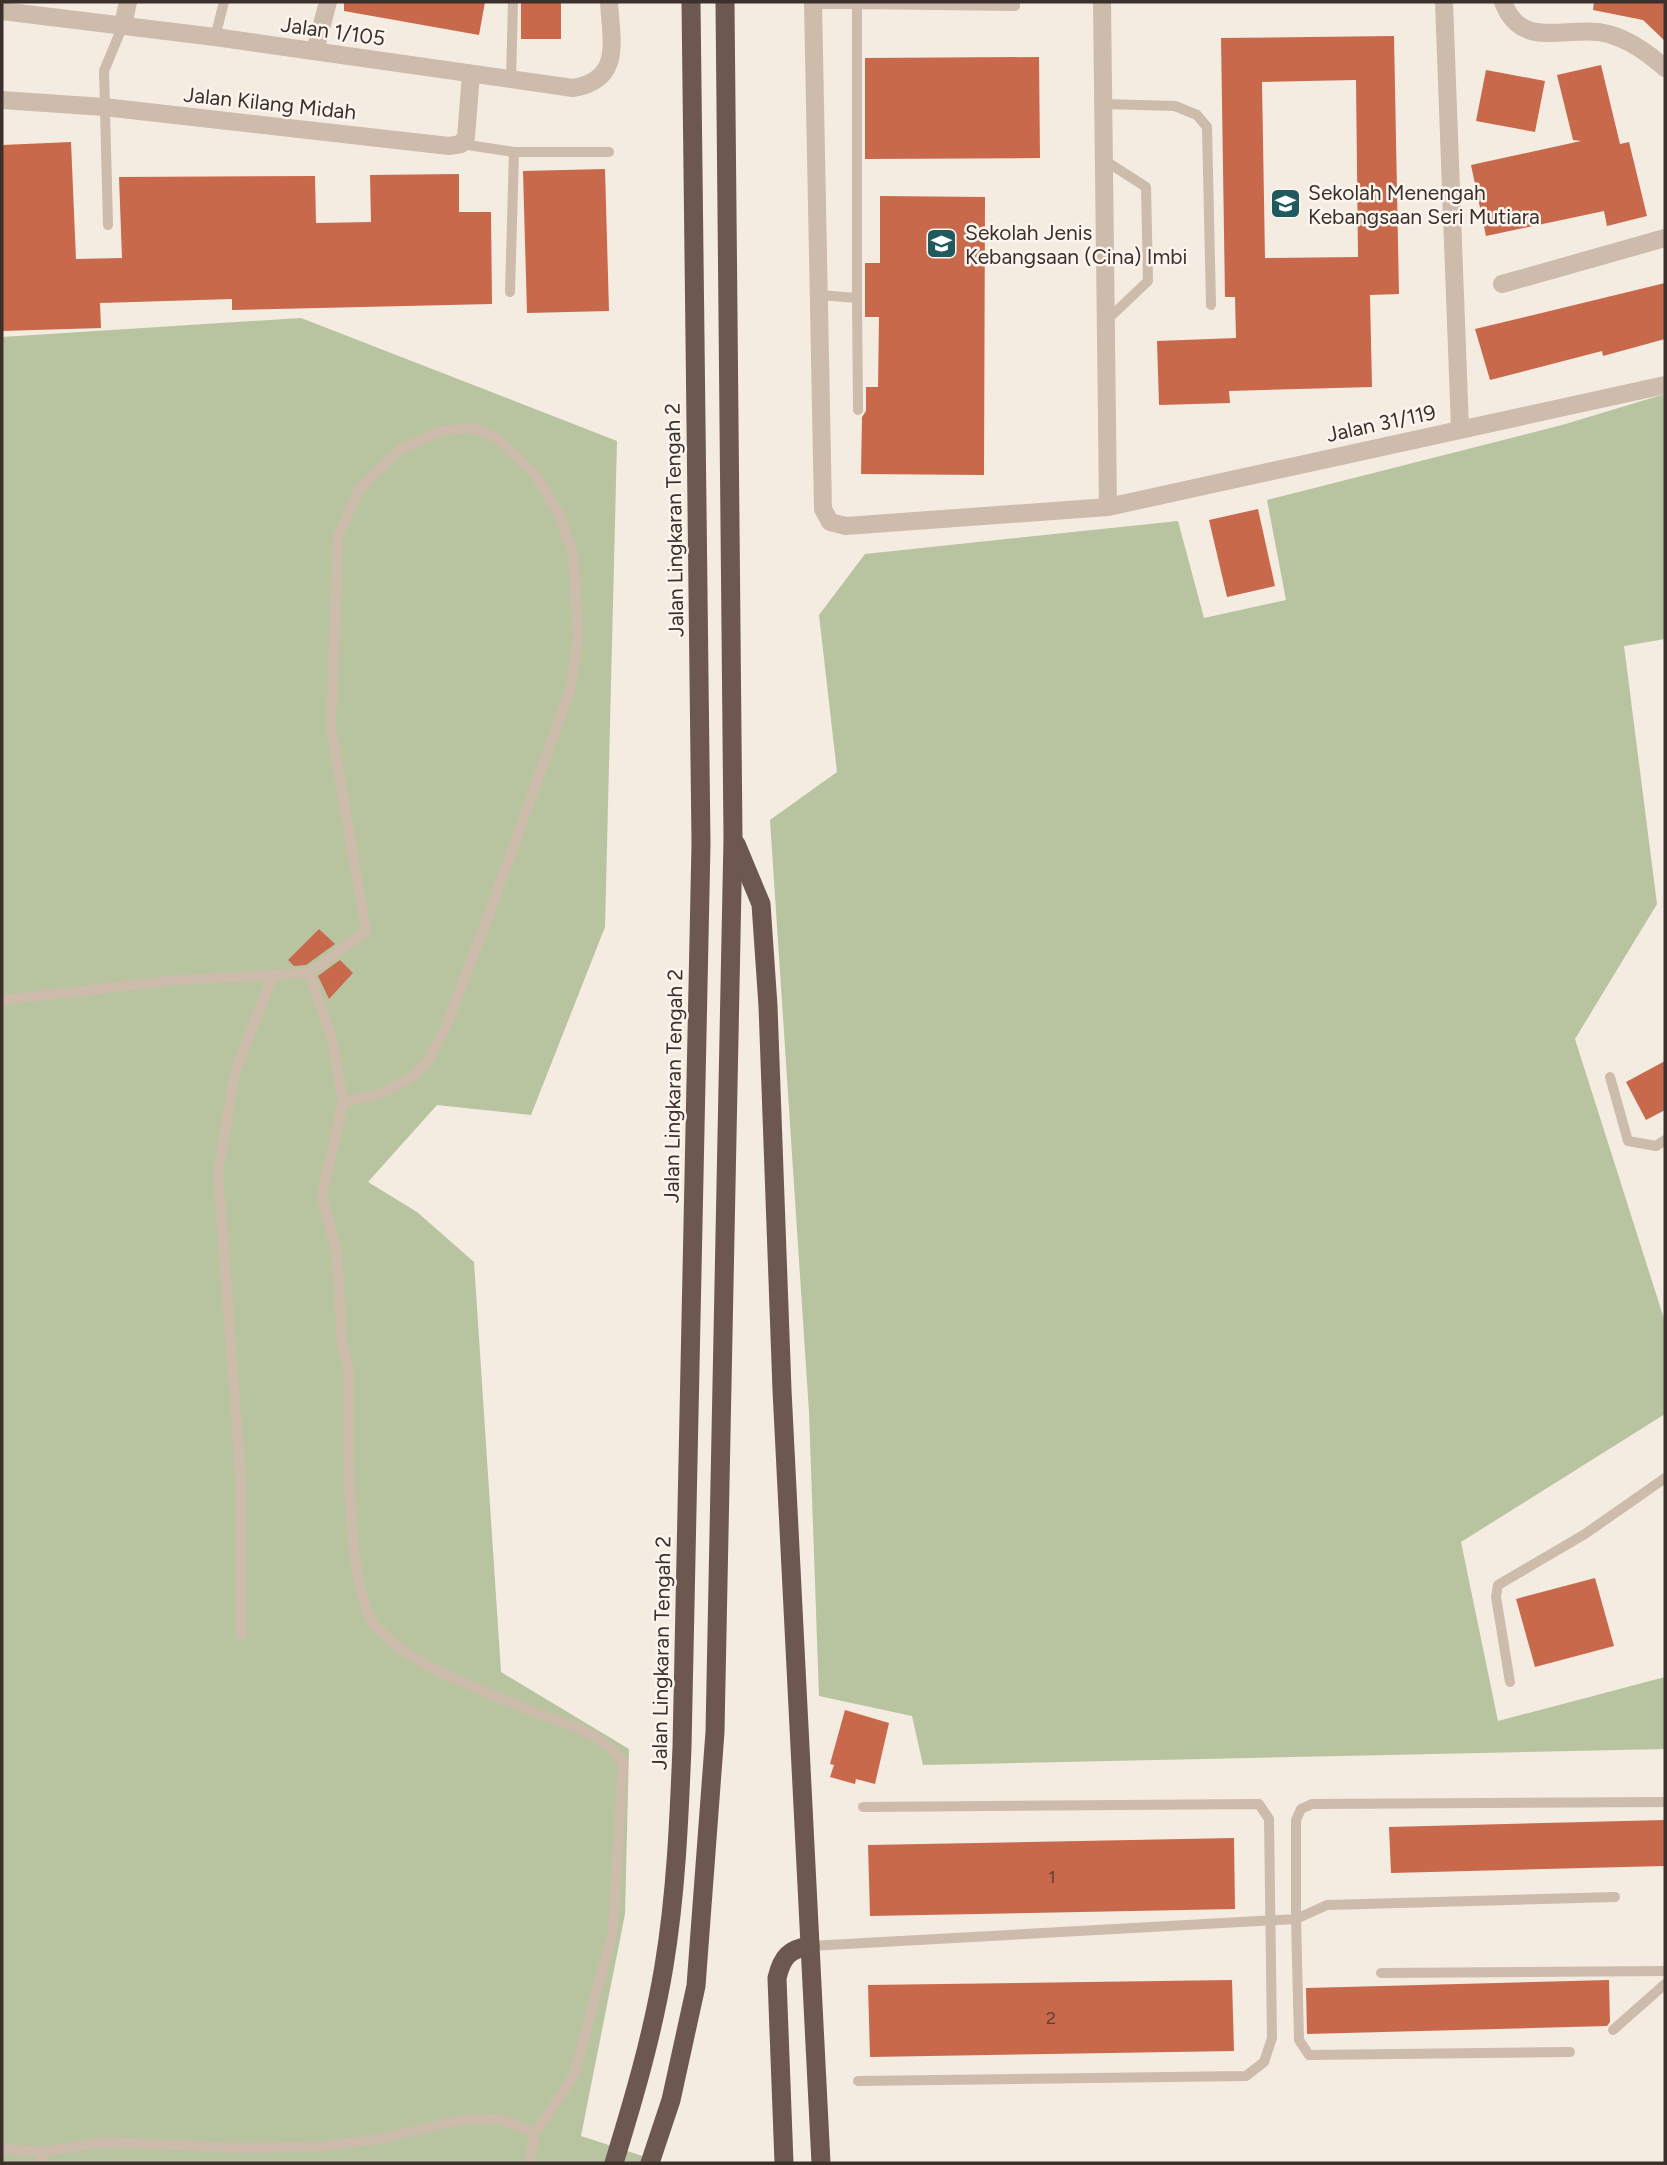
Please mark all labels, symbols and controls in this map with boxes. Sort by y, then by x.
street label: Jalan 1/105 [279,11,387,51]
street label: Jalan Kilang Midah [182,82,358,124]
place label: Sekolah Menengah Kebangsaan Seri Mutiara [1308,180,1540,229]
school or university icon: Sekolah Menengah Kebangsaan Seri Mutiara [1268,187,1302,221]
place label: Sekolah Jenis Kebangsaan (Cina) Imbi [965,220,1187,269]
school or university icon: Sekolah Jenis Kebangsaan (Cina) Imbi [925,227,959,261]
street label: Jalan 31/119 [1324,399,1438,447]
street label: Jalan Lingkaran Tengah 2 [659,403,689,637]
street label: Jalan Lingkaran Tengah 2 [658,969,688,1203]
street label: Jalan Lingkaran Tengah 2 [646,1536,676,1770]
house number: 1 [1048,1866,1056,1888]
house number: 2 [1046,2007,1056,2029]

